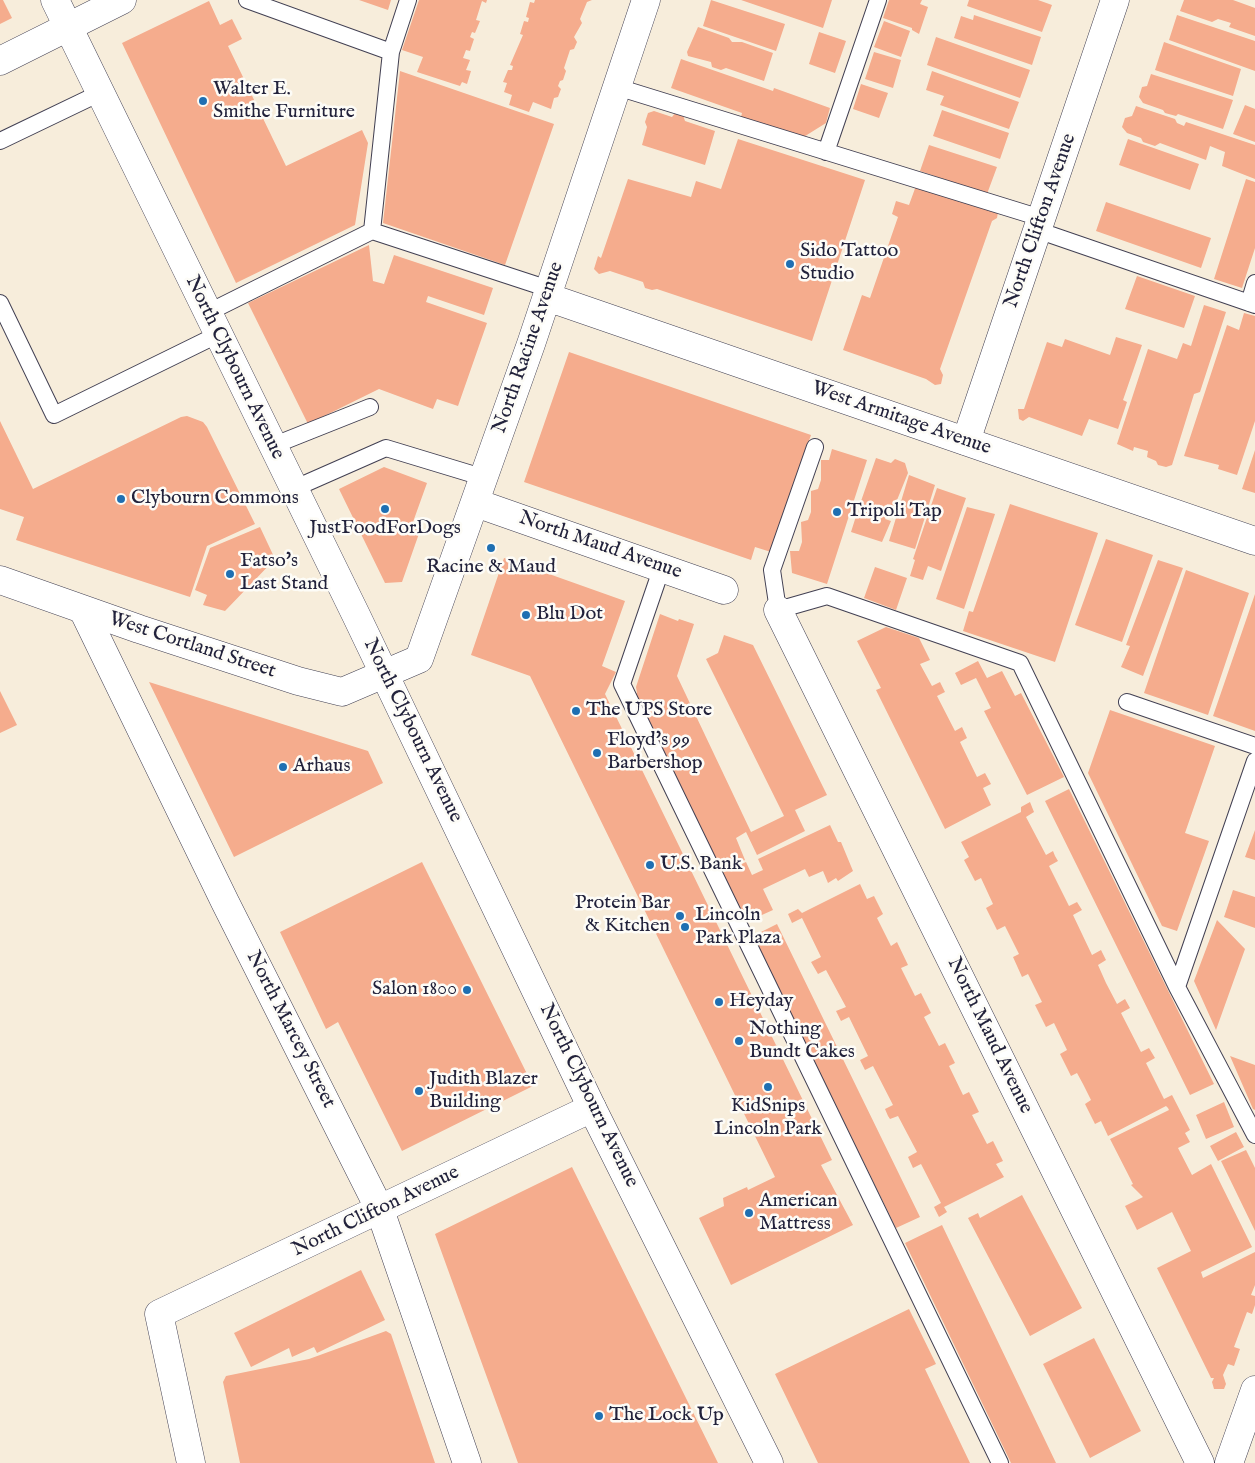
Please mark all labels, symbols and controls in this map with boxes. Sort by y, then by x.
place label: Walter E. Smithe Furniture [213,78,355,125]
marker: Walter E. Smithe Furniture [197,95,209,107]
street label: North Clifton Avenue [1000,131,1082,311]
place label: Sido Tattoo Studio [800,240,898,287]
marker: Sido Tattoo Studio [784,258,796,270]
street label: North Racine Avenue [488,259,570,437]
street label: North Clybourn Avenue [179,272,289,464]
street label: West Armitage Avenue [808,377,994,461]
place label: Clybourn Commons [131,487,299,511]
marker: Clybourn Commons [115,493,127,505]
place label: Tripoli Tap [847,500,942,524]
marker: JustFoodForDogs [379,503,391,515]
marker: Tripoli Tap [831,506,843,518]
street label: North Maud Avenue [515,507,685,585]
place label: JustFoodForDogs [309,517,461,541]
marker: Racine & Maud [485,542,497,554]
place label: Fatso's Last Stand [240,550,328,597]
place label: Racine & Maud [426,556,556,580]
marker: Fatso's Last Stand [224,568,236,580]
place label: Blu Dot [536,603,603,627]
street label: West Cortland Street [105,608,279,684]
marker: Blu Dot [520,609,532,621]
street label: North Clybourn Avenue [357,635,467,827]
place label: The UPS Store [586,699,712,723]
marker: The UPS Store [570,705,582,717]
place label: Floyd's 99 Barbershop [607,729,703,776]
marker: Floyd's 99 Barbershop [591,747,603,759]
place label: Arhaus [293,755,350,779]
marker: Arhaus [277,761,289,773]
place label: U.S. Bank [660,853,742,877]
marker: U.S. Bank [644,859,656,871]
place label: Protein Bar & Kitchen [575,892,670,939]
place label: Lincoln Park Plaza [695,904,781,951]
marker: Protein Bar & Kitchen [674,910,686,922]
marker: Lincoln Park Plaza [679,921,691,933]
street label: North Marcey Street [240,947,340,1113]
street label: North Maud Avenue [941,954,1037,1118]
place label: Salon 1800 [372,978,457,1002]
marker: Salon 1800 [461,984,473,996]
place label: Heyday [729,990,793,1014]
marker: Heyday [713,996,725,1008]
street label: North Clybourn Avenue [533,1000,643,1192]
place label: Nothing Bundt Cakes [749,1018,855,1065]
marker: Nothing Bundt Cakes [733,1035,745,1047]
place label: Judith Blazer Building [429,1068,538,1115]
marker: KidSnips Lincoln Park [762,1081,774,1093]
marker: Judith Blazer Building [413,1085,425,1097]
place label: KidSnips Lincoln Park [714,1095,822,1142]
street label: North Clifton Avenue [289,1161,463,1263]
place label: American Mattress [759,1190,838,1237]
marker: American Mattress [743,1207,755,1219]
place label: The Lock Up [609,1404,724,1428]
marker: The Lock Up [593,1410,605,1422]

